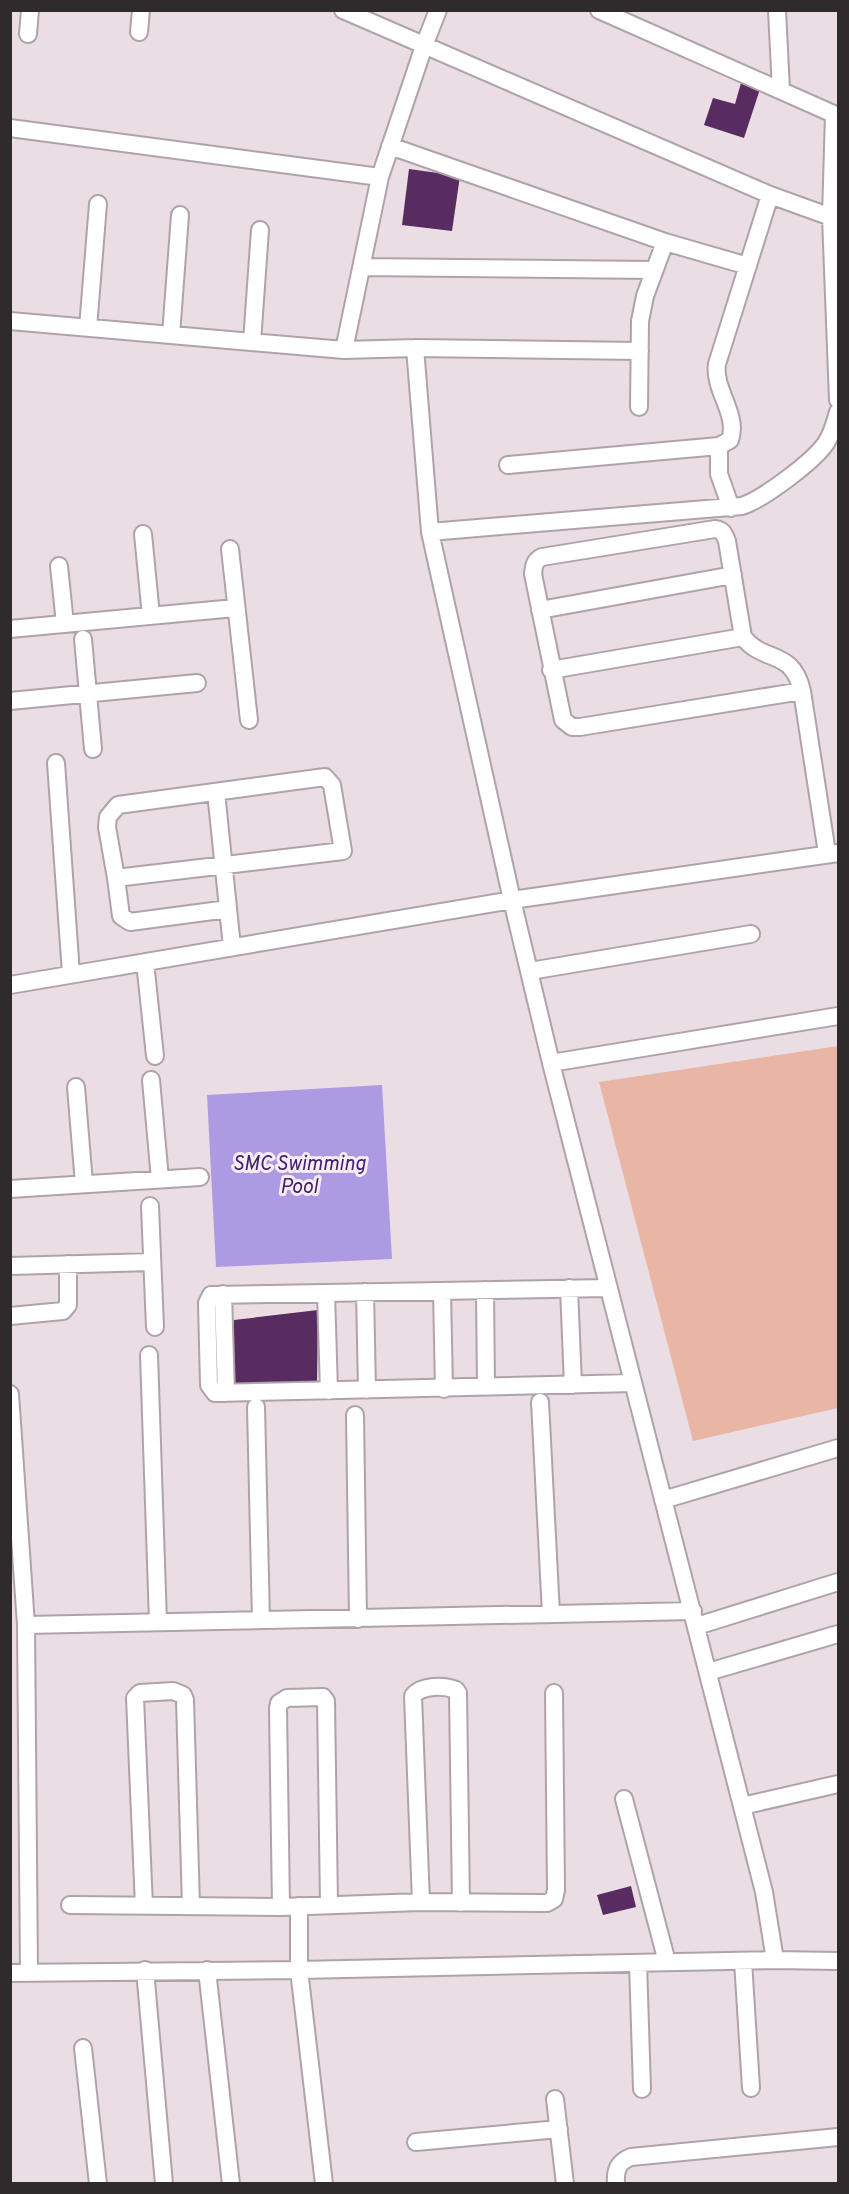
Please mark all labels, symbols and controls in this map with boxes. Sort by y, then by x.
water label: SMC Swimming Pool [232,1152,367,1201]

